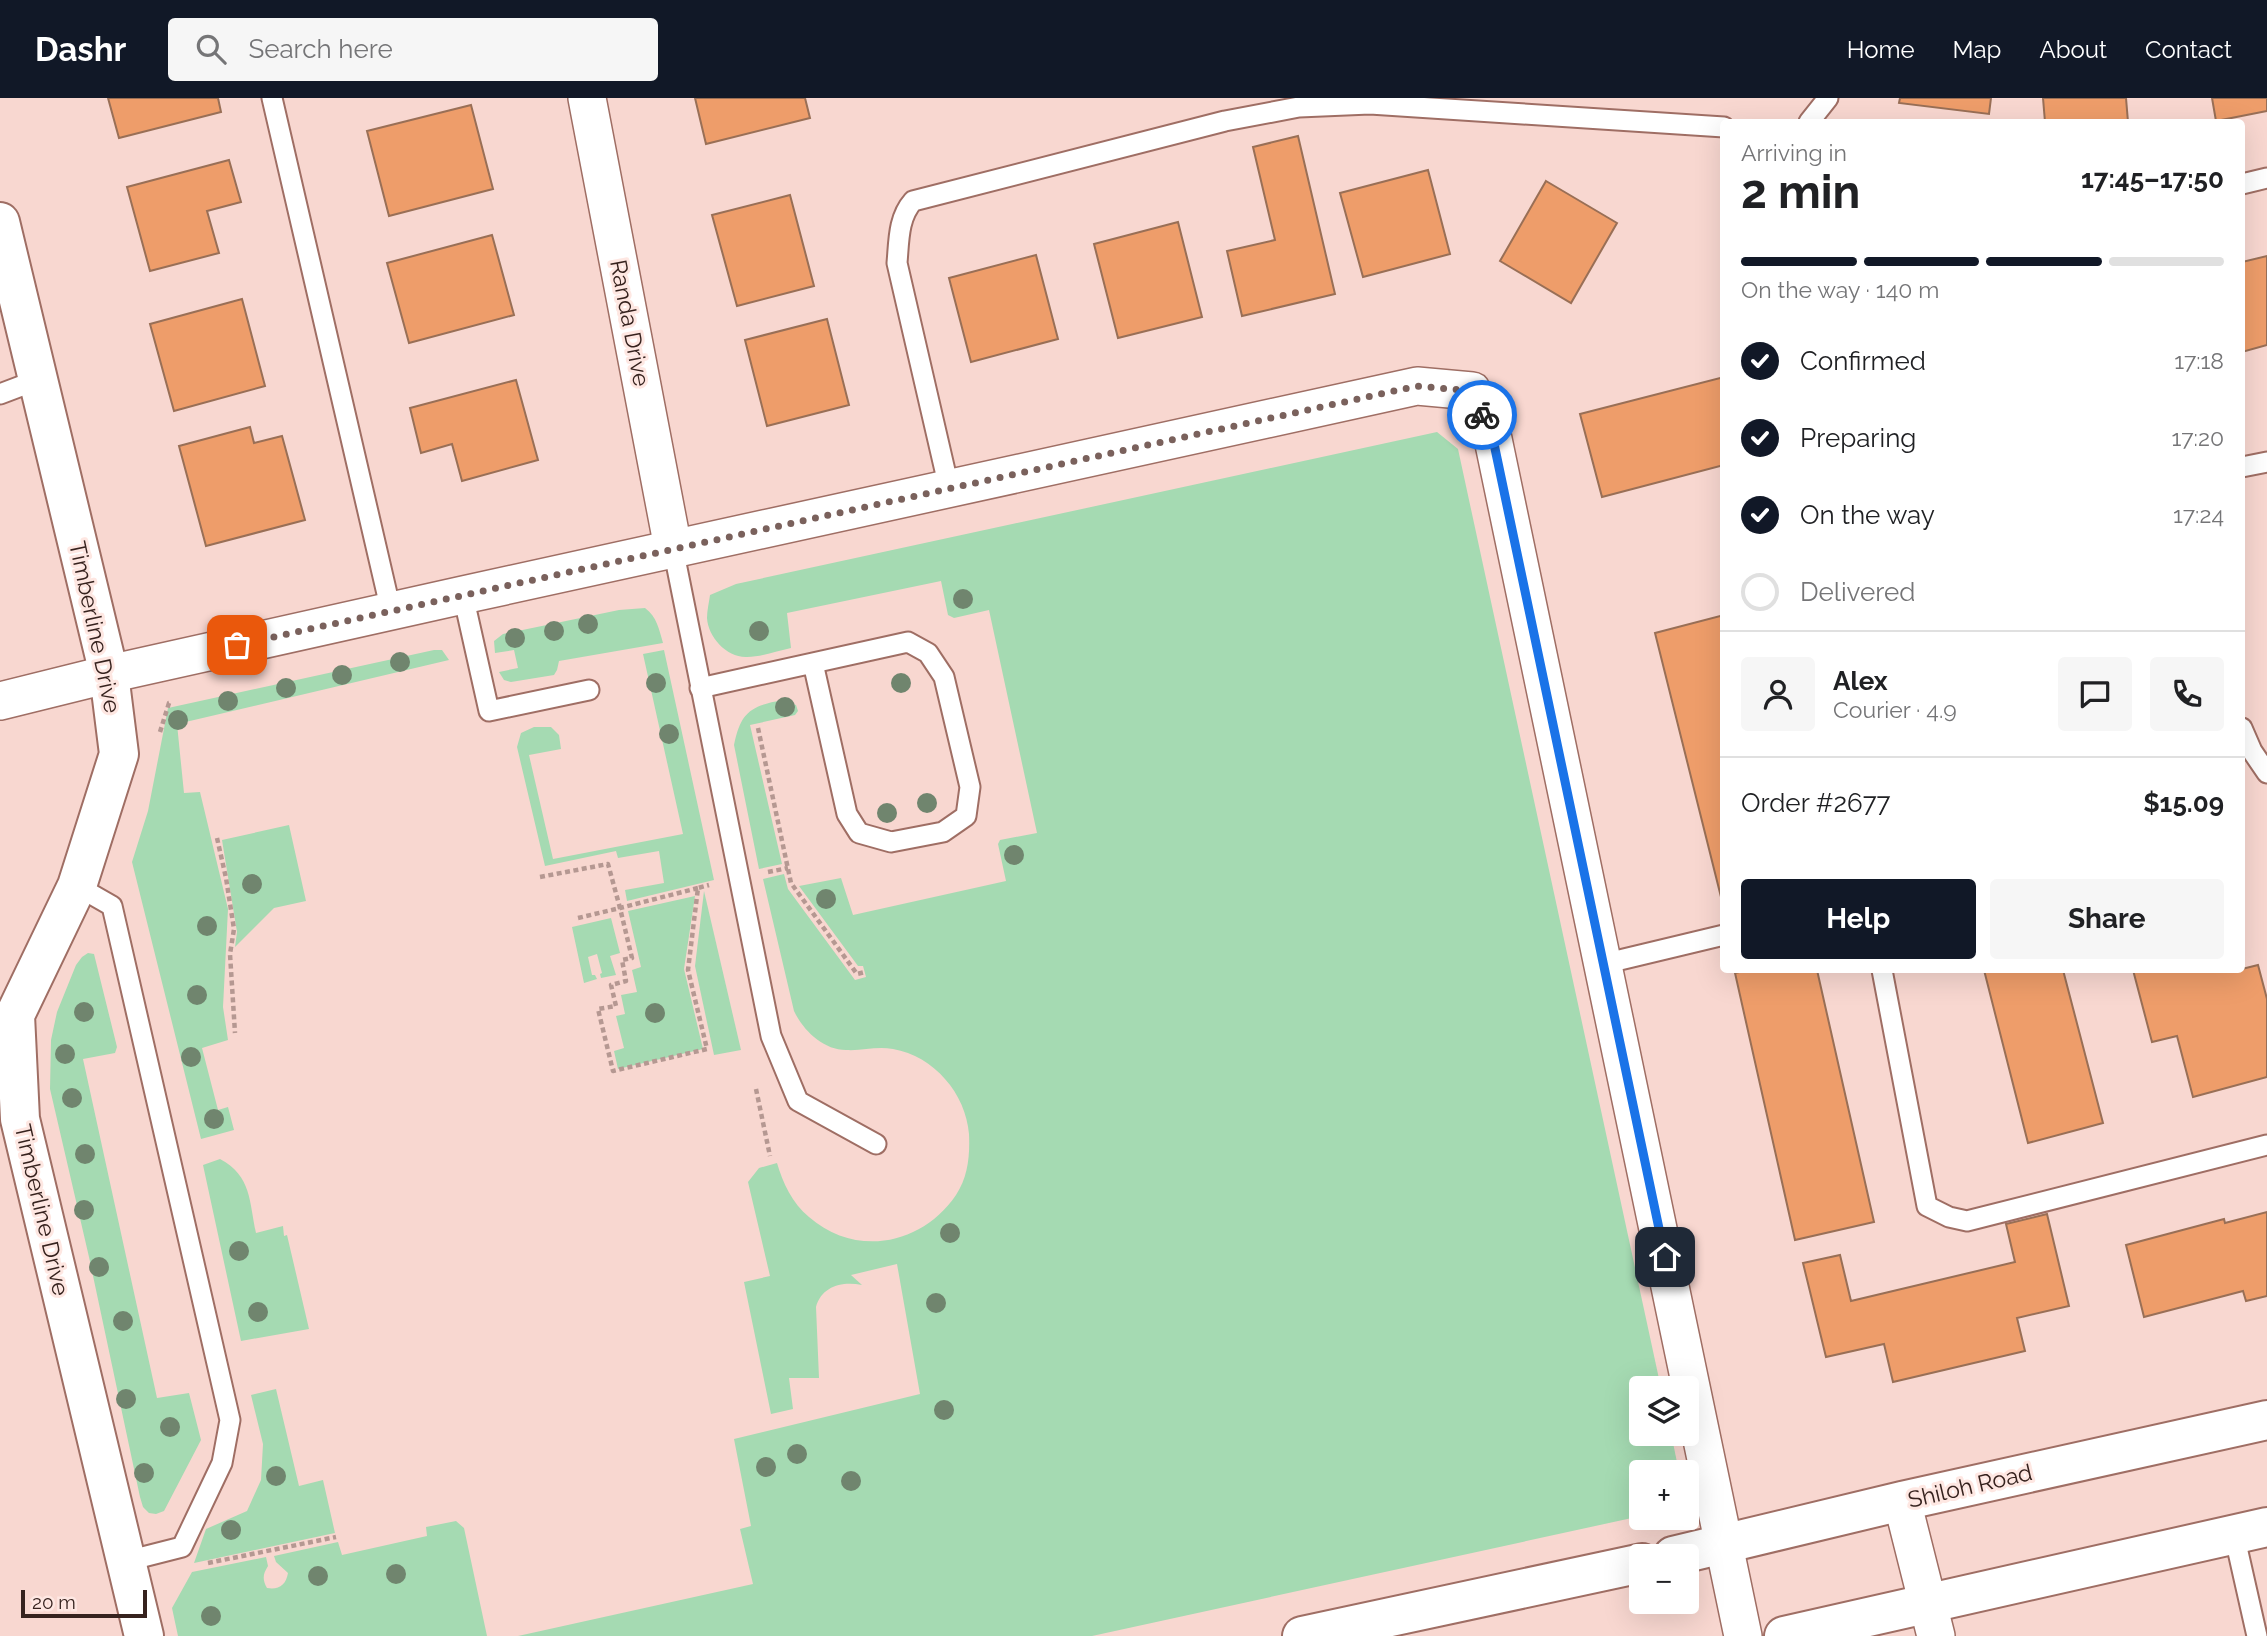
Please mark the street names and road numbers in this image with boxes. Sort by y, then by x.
street label: Randa Drive [605,257,656,388]
street label: Timberline Drive [64,539,127,715]
street label: Timberline Drive [10,1122,75,1298]
street label: Shiloh Road [1905,1458,2035,1513]

